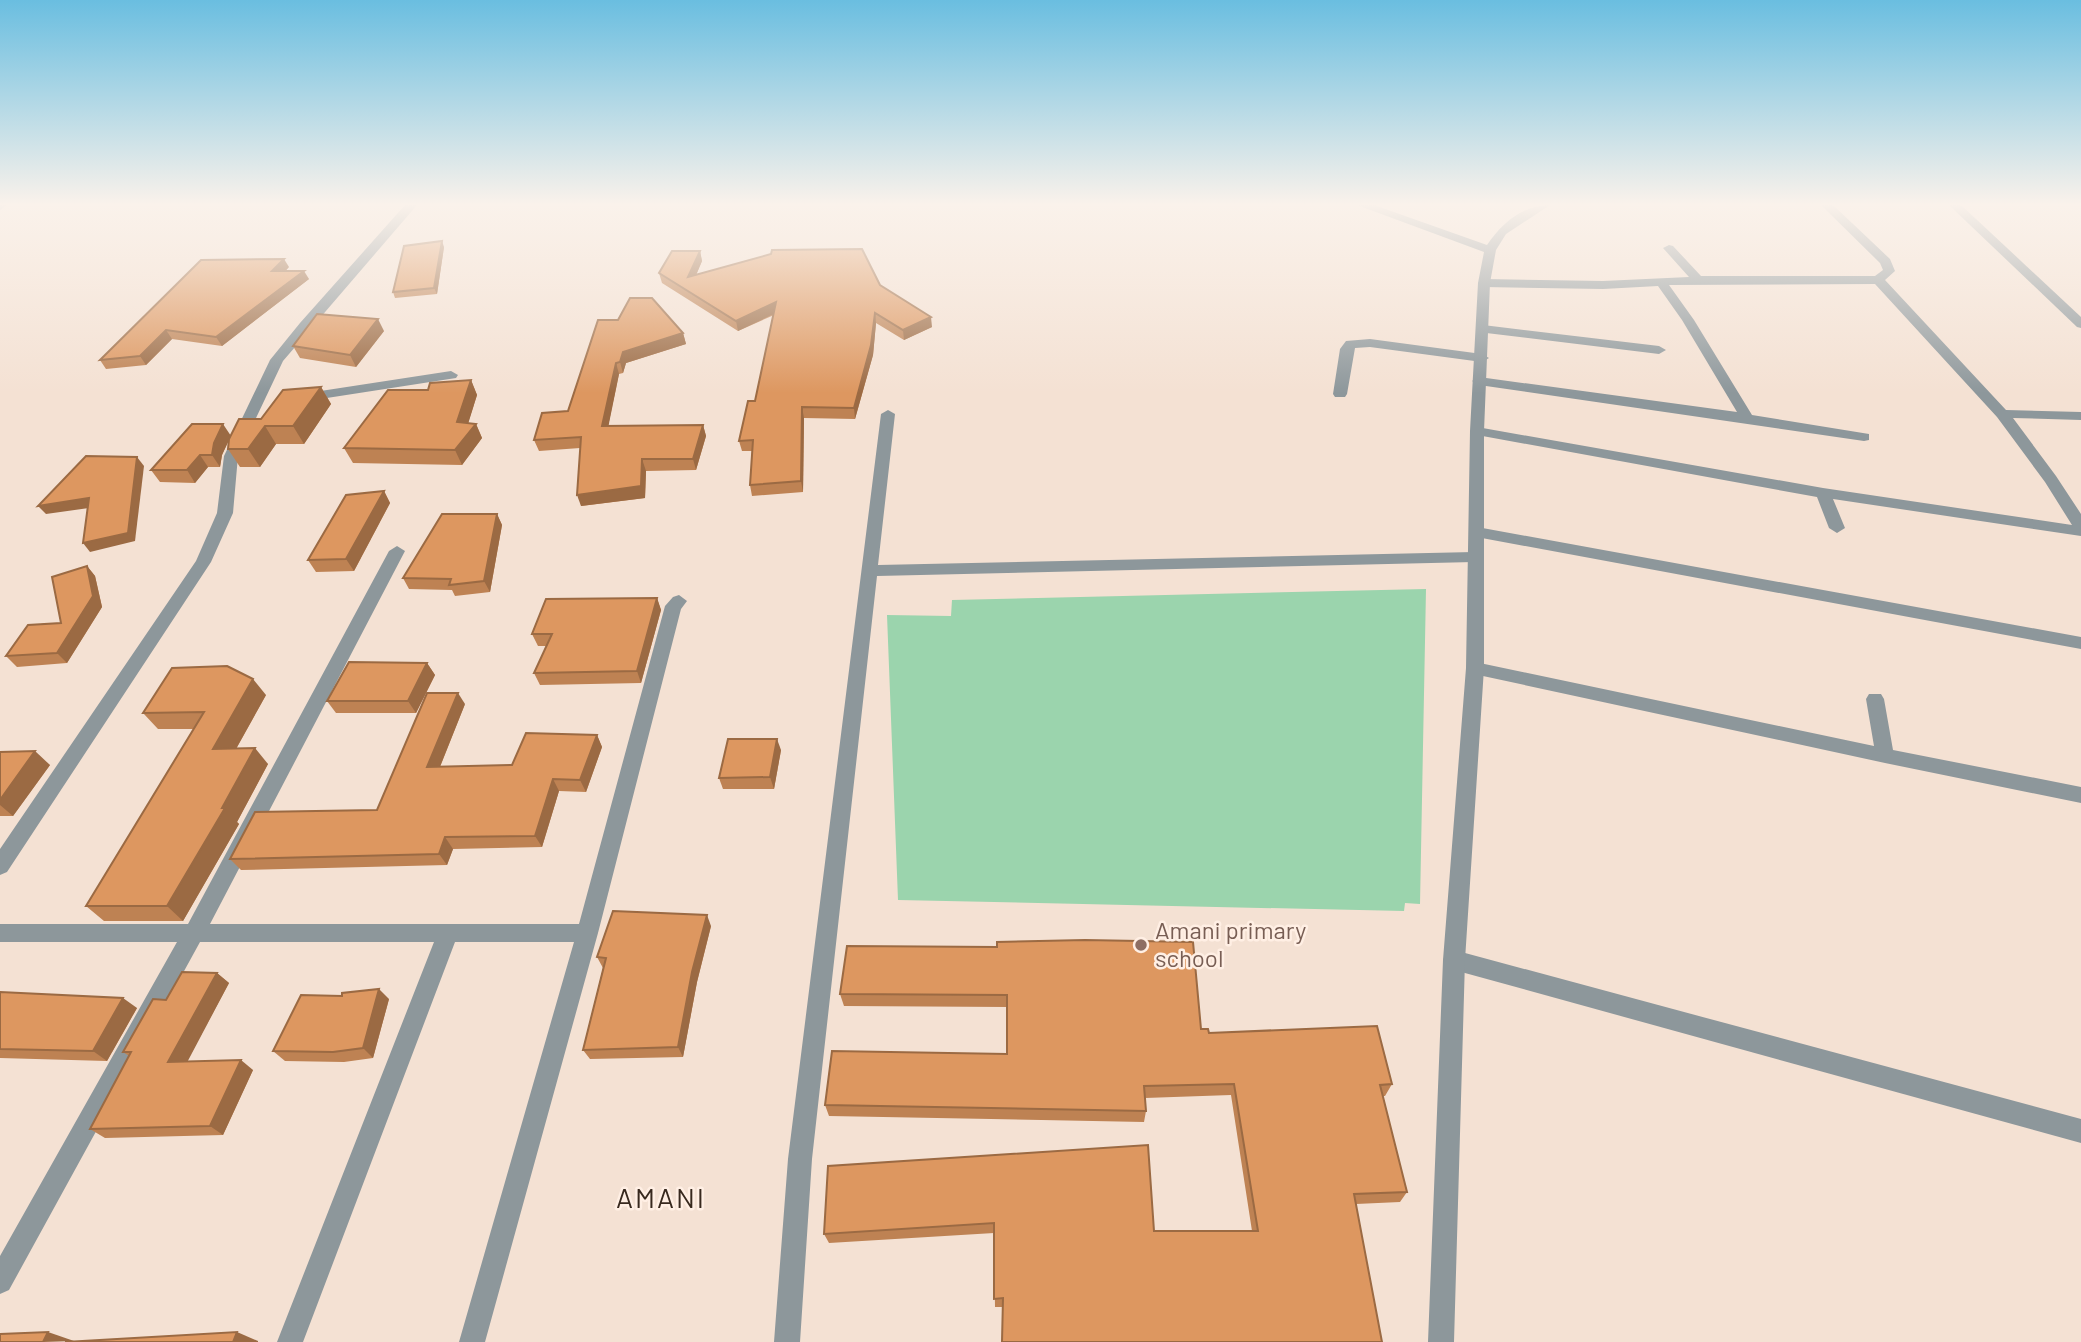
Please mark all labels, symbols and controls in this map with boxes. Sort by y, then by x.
place label: Amani primary school [1155,915,1306,972]
marker: Amani primary school [1133,937,1149,953]
district label: AMANI [616,1180,706,1214]

